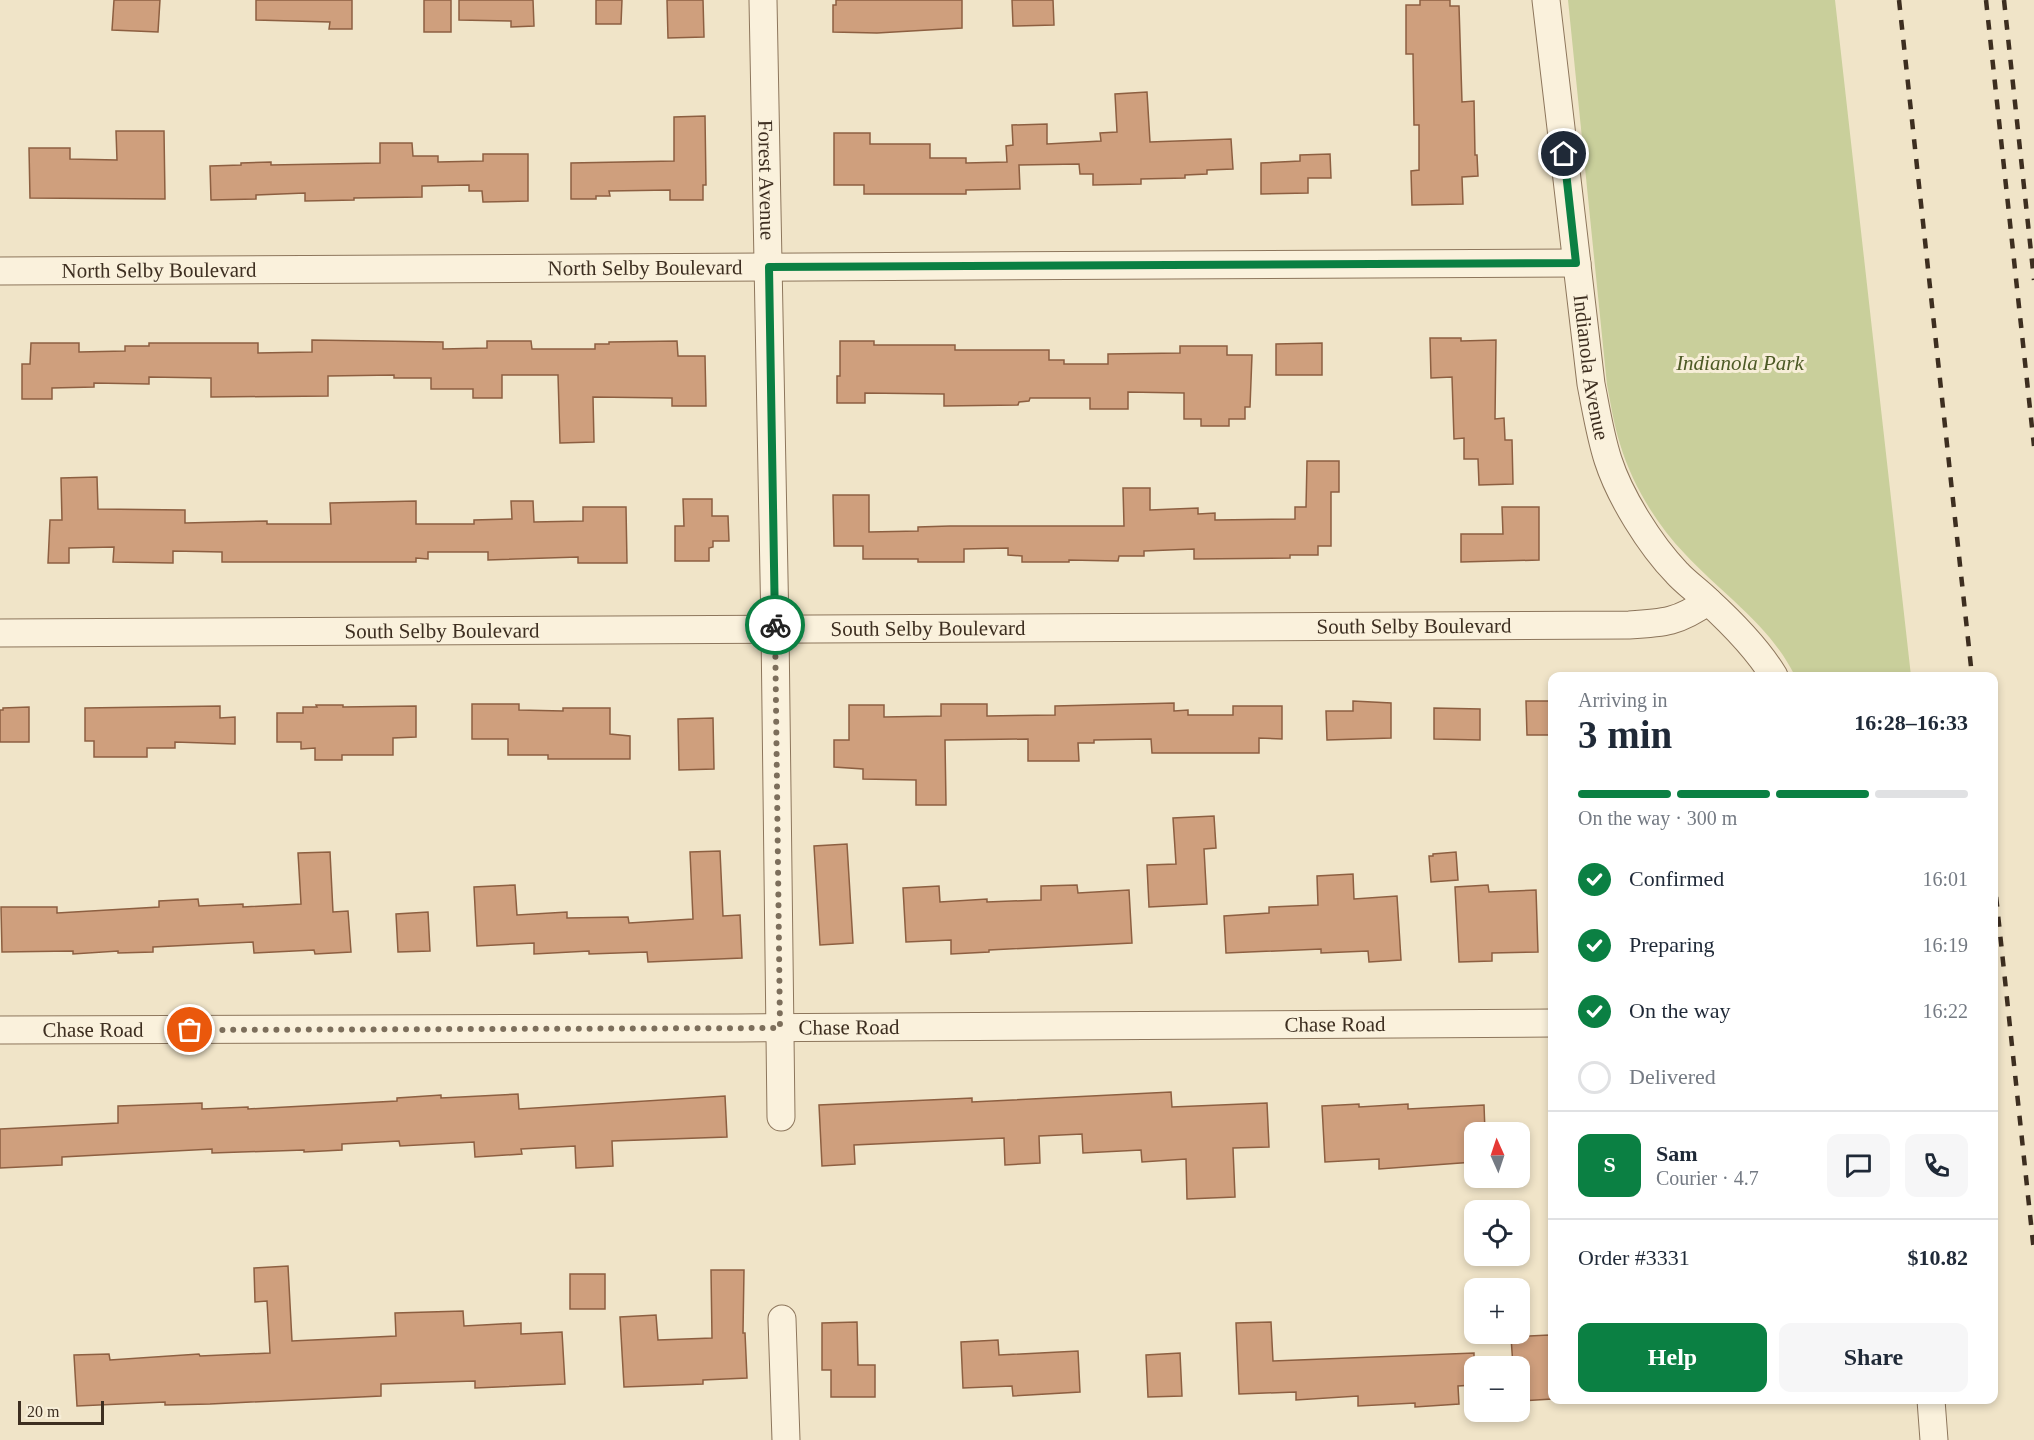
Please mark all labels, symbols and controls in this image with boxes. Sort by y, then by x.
street label: Forest Avenue [753,120,780,240]
pin [1538,128,1589,179]
icon: home [1547,137,1580,170]
street label: North Selby Boulevard [547,255,743,280]
street label: North Selby Boulevard [61,258,257,283]
street label: Indianola Avenue [1569,293,1614,443]
park label: Indianola Park [1675,351,1805,375]
courier [745,595,805,655]
icon: bike [759,609,792,642]
street label: South Selby Boulevard [1316,614,1512,639]
street label: South Selby Boulevard [830,616,1026,641]
street label: South Selby Boulevard [344,618,540,643]
text: Arriving in [1578,689,1667,711]
text: 16:28–16:33 [1854,710,1968,735]
text: 3 min [1578,713,1672,756]
text: On the way · 300 m [1578,807,1737,829]
icon: check [1578,863,1611,896]
text: Confirmed [1629,866,1724,891]
text: 16:01 [1922,868,1968,890]
icon: check [1578,929,1611,962]
text: Preparing [1629,932,1715,957]
text: 16:19 [1922,934,1968,956]
icon: check [1578,995,1611,1028]
text: On the way [1629,998,1730,1023]
text: 16:22 [1922,1000,1968,1022]
pin [164,1004,215,1055]
street label: Chase Road [1284,1012,1386,1037]
icon: bag [173,1013,206,1046]
street label: Chase Road [798,1015,900,1040]
street label: Chase Road [42,1018,144,1042]
text: Delivered [1629,1064,1716,1089]
north arrow [1464,1122,1530,1188]
map controls [1464,1122,1530,1422]
button: chat [1827,1134,1890,1197]
button: phone [1905,1134,1968,1197]
text: Sam [1656,1141,1698,1166]
text: S [1603,1152,1616,1177]
text: Courier · 4.7 [1656,1167,1759,1189]
button: locate [1464,1200,1530,1266]
text: Order #3331 [1578,1245,1690,1270]
text: $10.82 [1908,1245,1968,1270]
button: + [1464,1278,1530,1344]
button: Help [1578,1323,1767,1392]
button: Share [1779,1323,1968,1392]
button: − [1464,1356,1530,1422]
scale bar [18,1398,104,1426]
text: 20 m [27,1403,59,1420]

